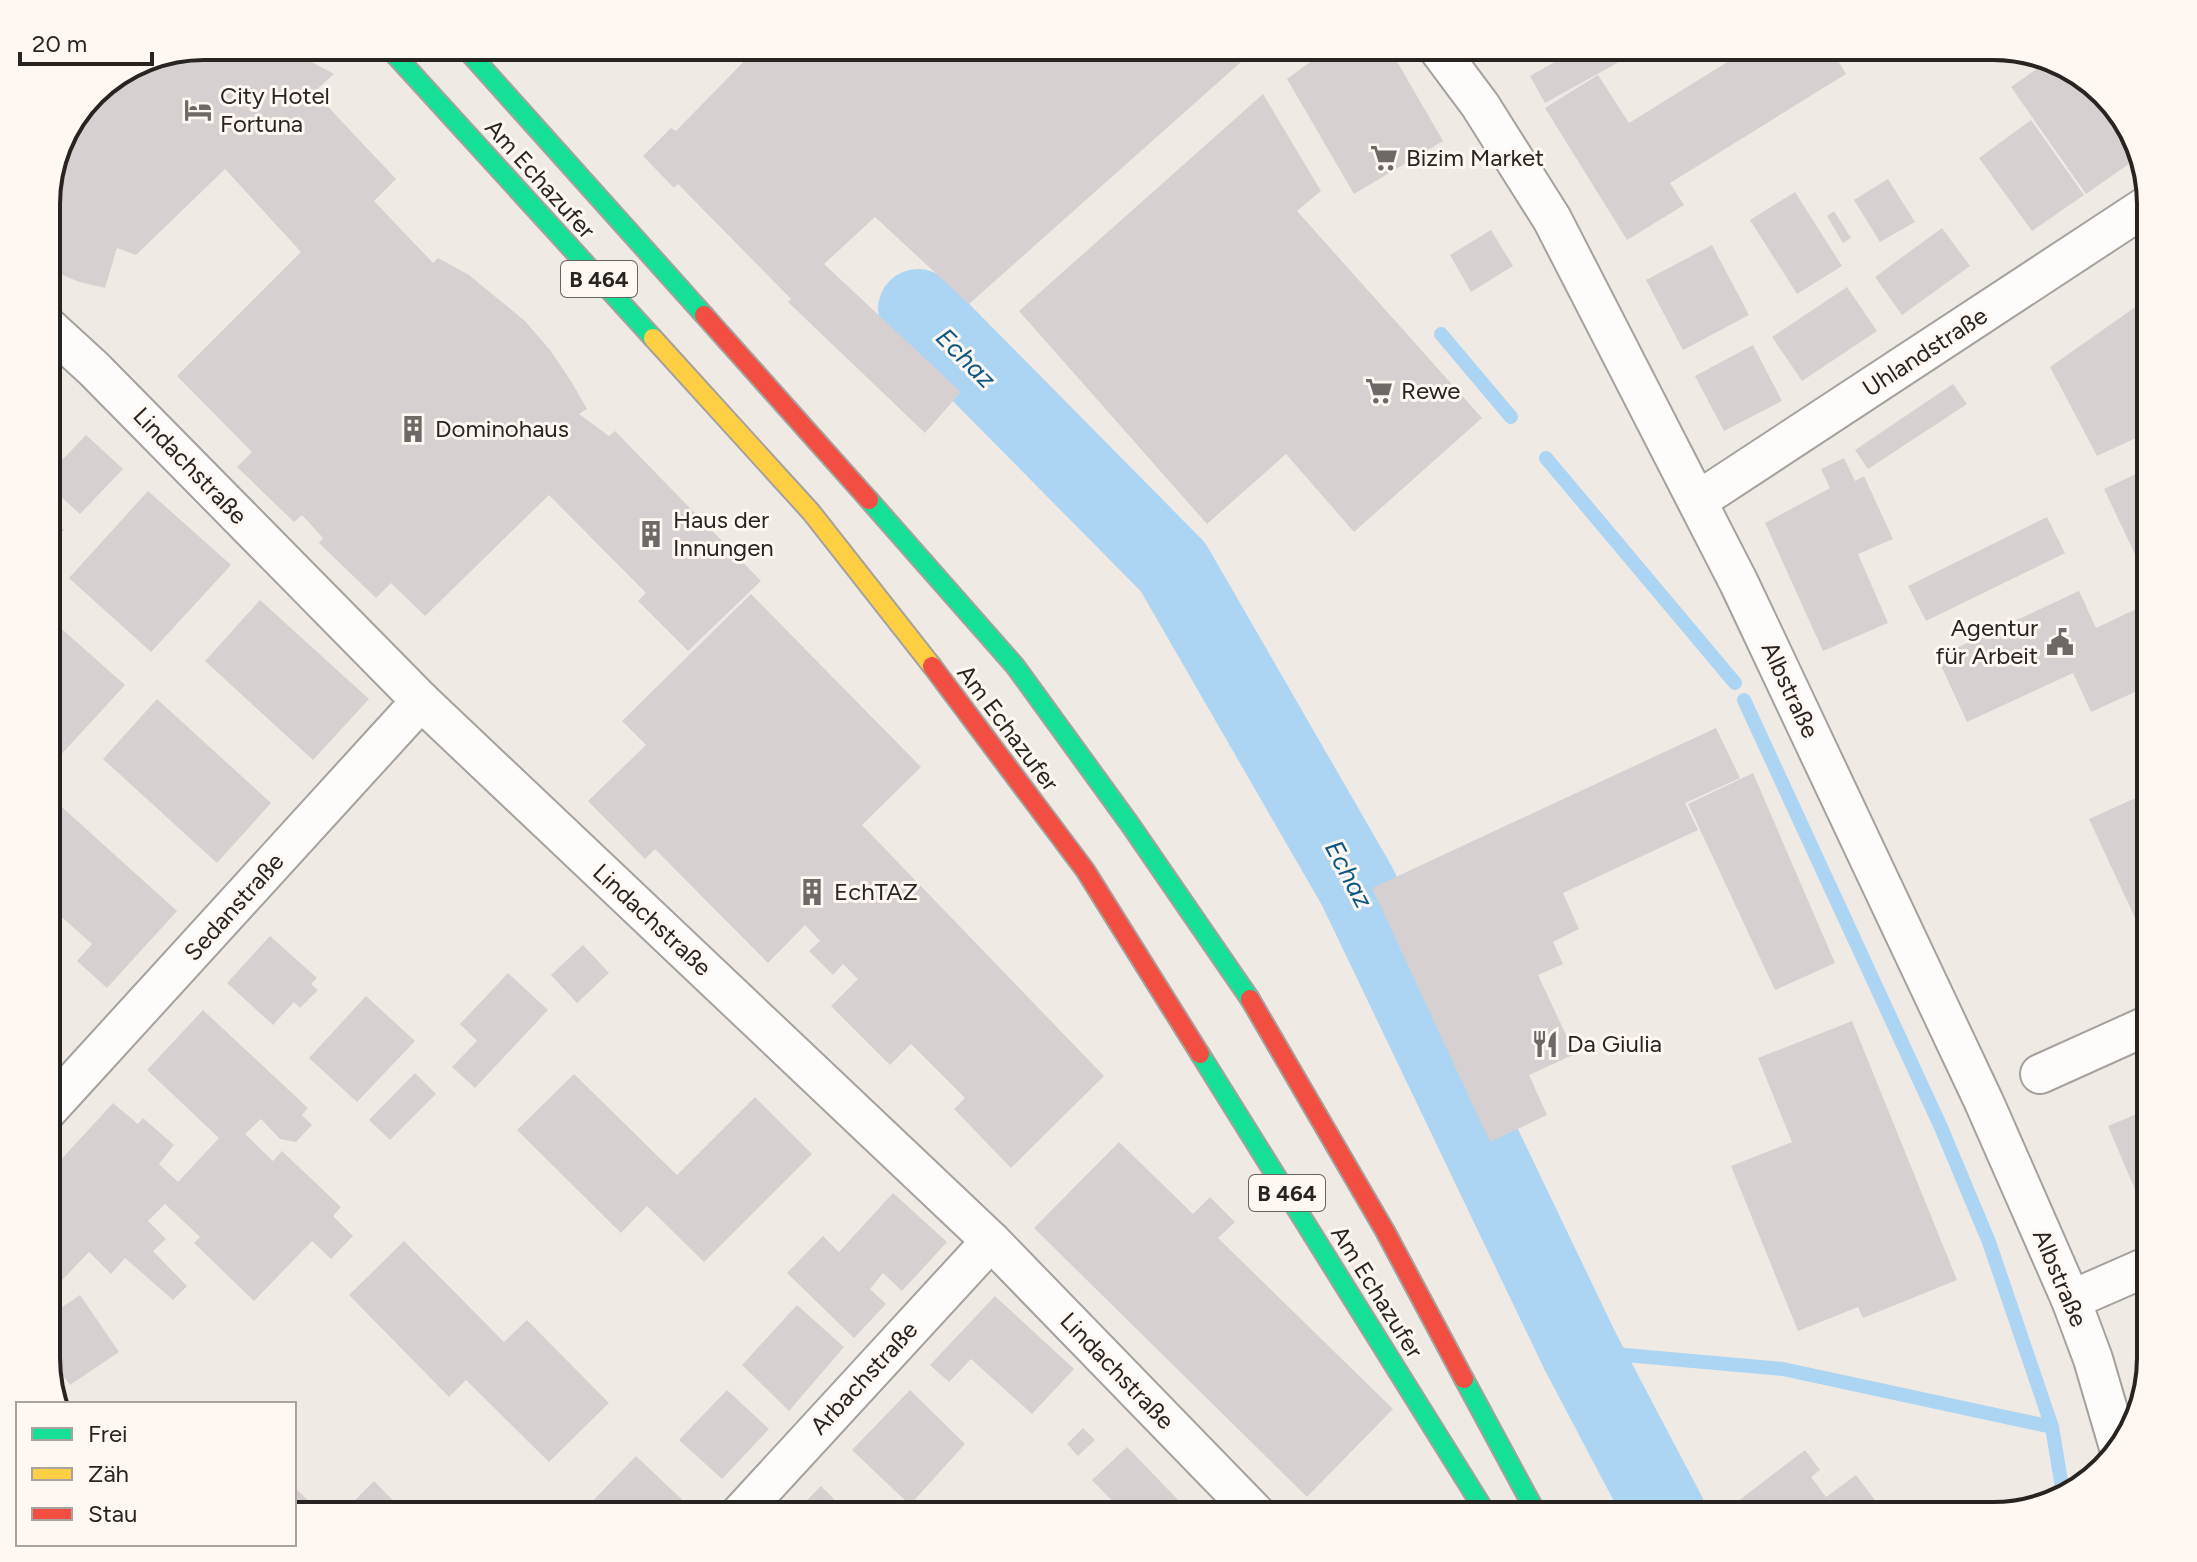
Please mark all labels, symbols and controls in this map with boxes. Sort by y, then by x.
scale bar [20,16,152,66]
text: 20 m [32,29,87,58]
place label: City Hotel Fortuna [220,81,330,138]
hotel icon: City Hotel Fortuna [183,95,213,125]
street label: Am Echazufer [479,113,602,244]
supermarket icon: Bizim Market [1369,143,1399,173]
place label: Bizim Market [1406,143,1544,172]
road number: B 464 [561,261,637,297]
street label: Uhlandstraße [1857,301,1992,403]
water label: Echaz [929,321,1003,395]
supermarket icon: Rewe [1364,376,1394,406]
place label: Rewe [1401,376,1460,405]
street label: Lindachstraße [127,401,253,530]
building icon: Dominohaus [398,414,428,444]
place label: Dominohaus [435,414,569,443]
place label: Haus der Innungen [673,505,774,562]
building icon: Haus der Innungen [636,519,666,549]
place label: Agentur für Arbeit [1936,613,2038,670]
public building icon: Agentur für Arbeit [2045,627,2075,657]
street label: Albstraße [1756,637,1825,743]
street label: Am Echazufer [952,659,1065,797]
water label: Echaz [1318,835,1380,914]
street label: Sedanstraße [178,847,290,966]
street label: Lindachstraße [587,857,718,982]
building icon: EchTAZ [797,877,827,907]
place label: EchTAZ [834,877,918,906]
restaurant icon: Da Giulia [1530,1029,1560,1059]
place label: Da Giulia [1567,1029,1662,1058]
road number: B 464 [1249,1175,1325,1211]
street label: Am Echazufer [1325,1220,1430,1363]
street label: Albstraße [2027,1225,2094,1331]
street label: Lindachstraße [1054,1306,1180,1435]
street label: Arbachstraße [804,1315,923,1440]
legend [16,1402,296,1546]
text: Frei [88,1419,128,1448]
text: Zäh [88,1459,129,1488]
text: Stau [88,1499,137,1528]

